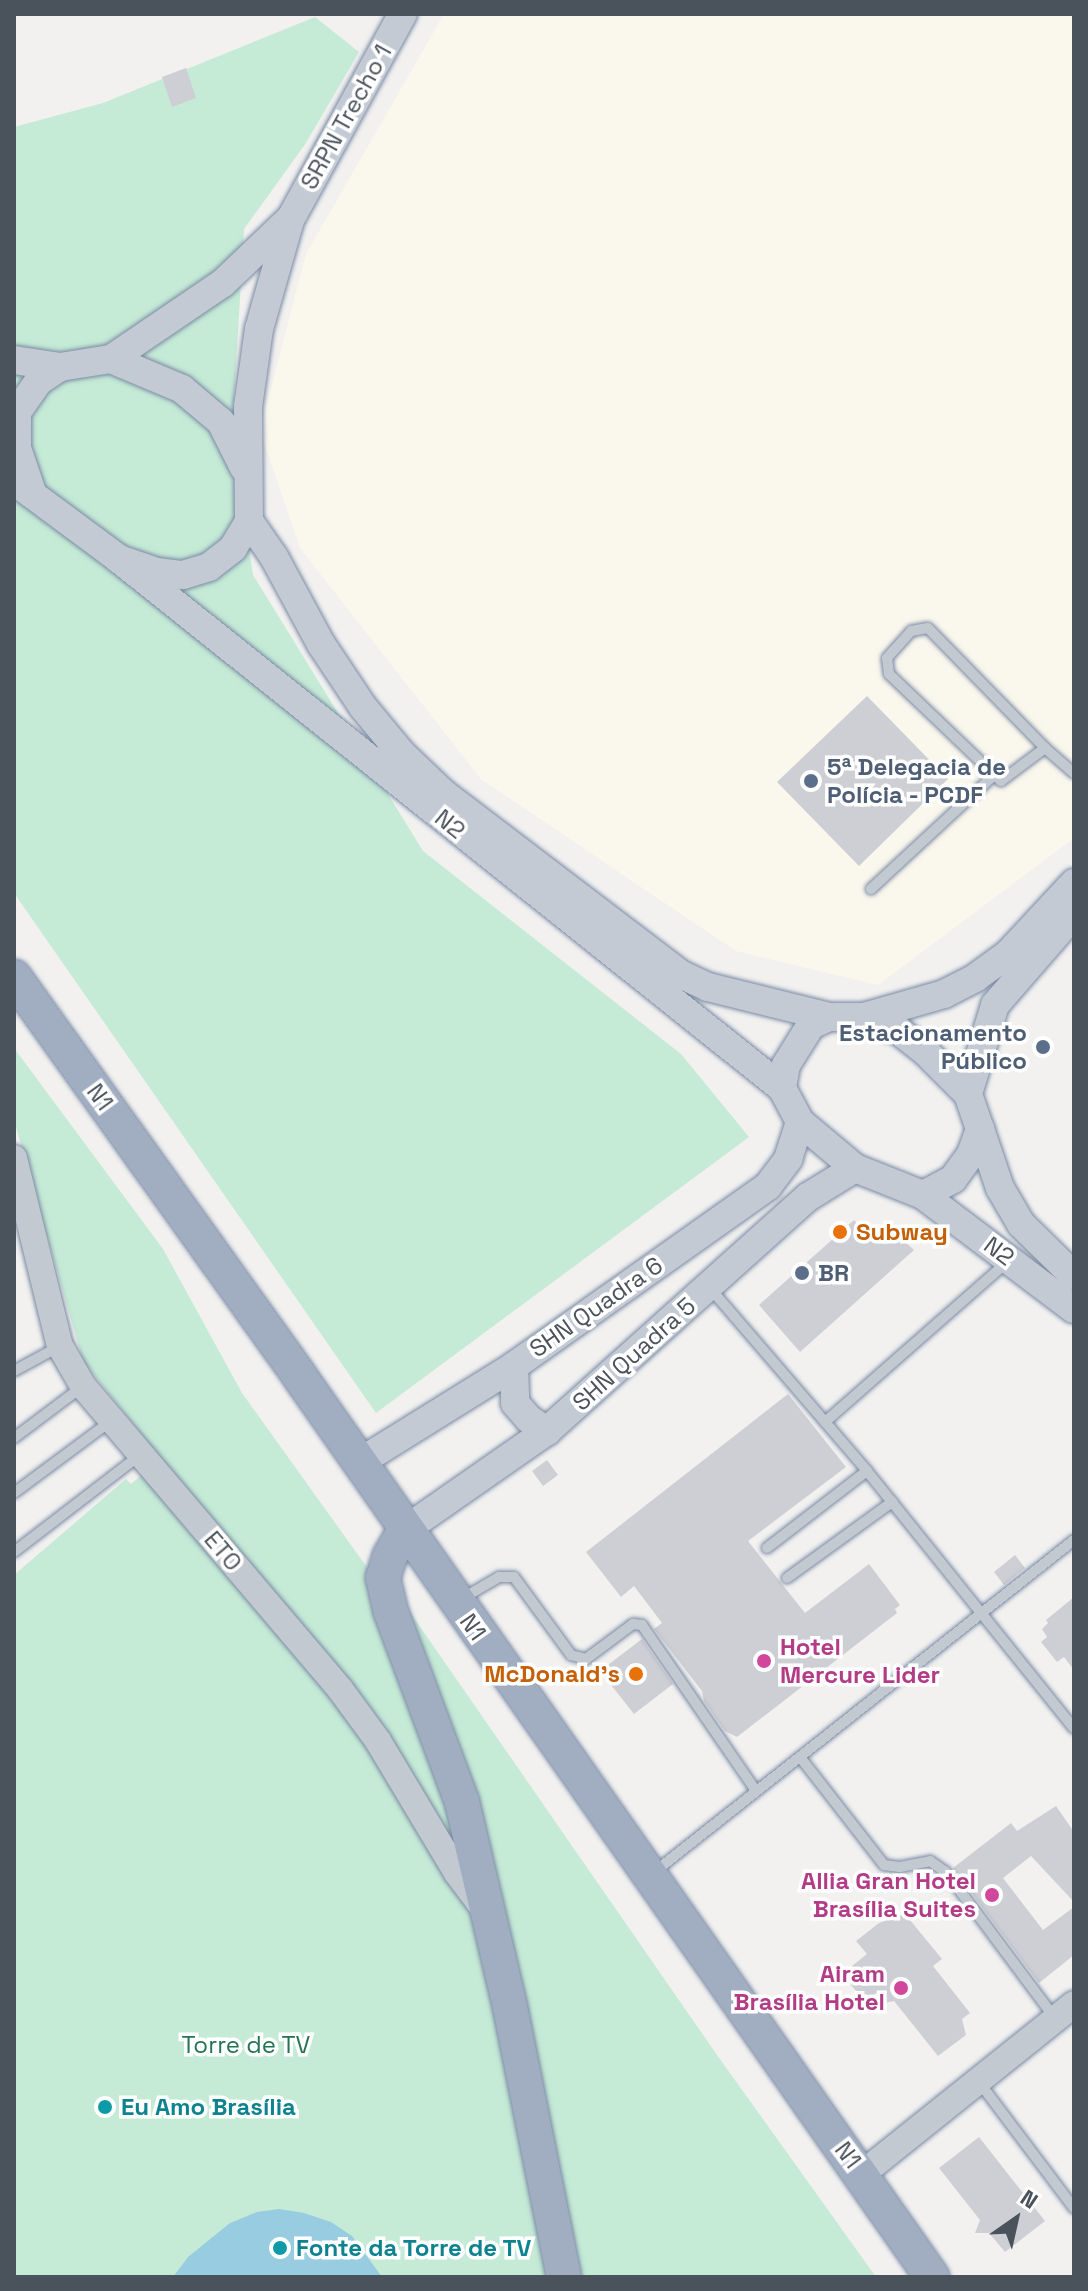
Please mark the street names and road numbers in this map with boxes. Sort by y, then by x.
street label: SRPN Trecho 1 [294,39,398,195]
street label: N2 [429,803,471,845]
street label: N1 [81,1078,119,1116]
street label: N2 [978,1230,1020,1272]
street label: SHN Quadra 6 [524,1251,668,1363]
street label: SHN Quadra 5 [567,1291,701,1417]
street label: ETO [198,1525,248,1577]
street label: N1 [454,1608,492,1646]
street label: N1 [829,2136,867,2174]

